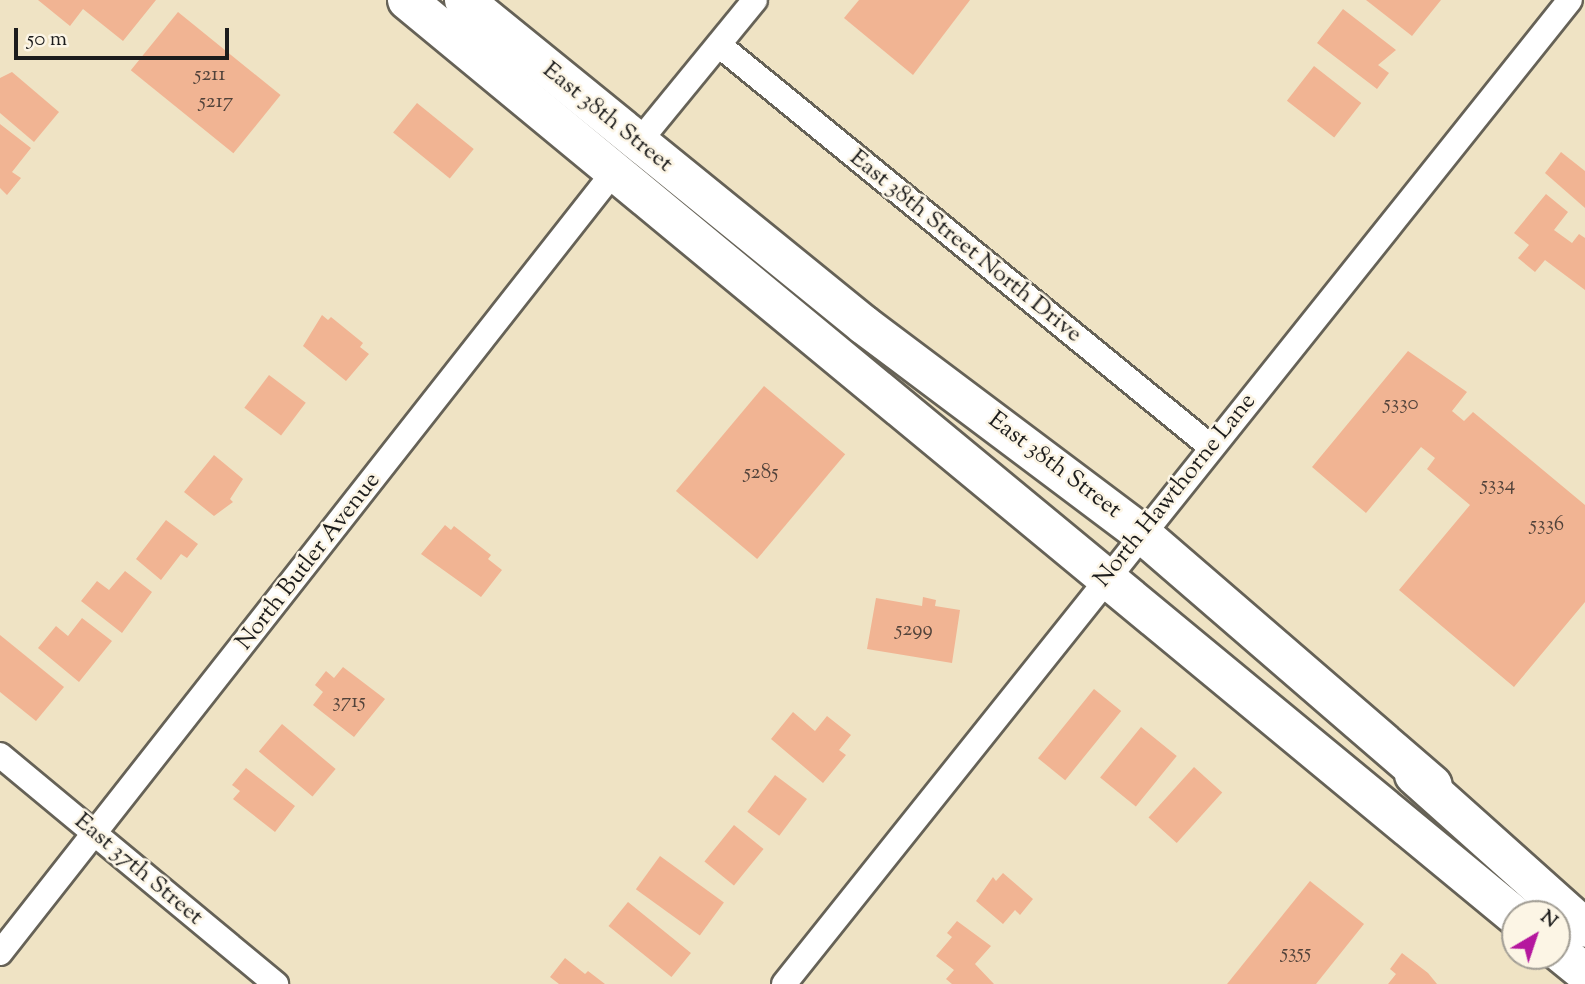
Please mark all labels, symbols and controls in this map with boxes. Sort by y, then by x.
scale bar [18,14,233,58]
text: 50 m [27,25,67,55]
street label: East 38th Street [536,57,678,179]
house number: 5211 [194,62,226,88]
house number: 5217 [199,89,233,115]
street label: East 38th Street North Drive [843,144,1087,350]
street label: North Hawthorne Lane [1089,388,1263,594]
house number: 5330 [1383,391,1419,417]
street label: East 38th Street [982,407,1126,525]
house number: 5285 [744,460,778,486]
street label: North Butler Avenue [231,467,387,657]
house number: 5334 [1481,472,1515,498]
house number: 5336 [1530,512,1564,538]
house number: 5299 [895,617,933,643]
house number: 3715 [332,689,366,715]
street label: East 37th Street [68,808,208,932]
north arrow [1501,900,1571,970]
text: N [1534,905,1563,935]
house number: 5355 [1281,940,1311,966]

